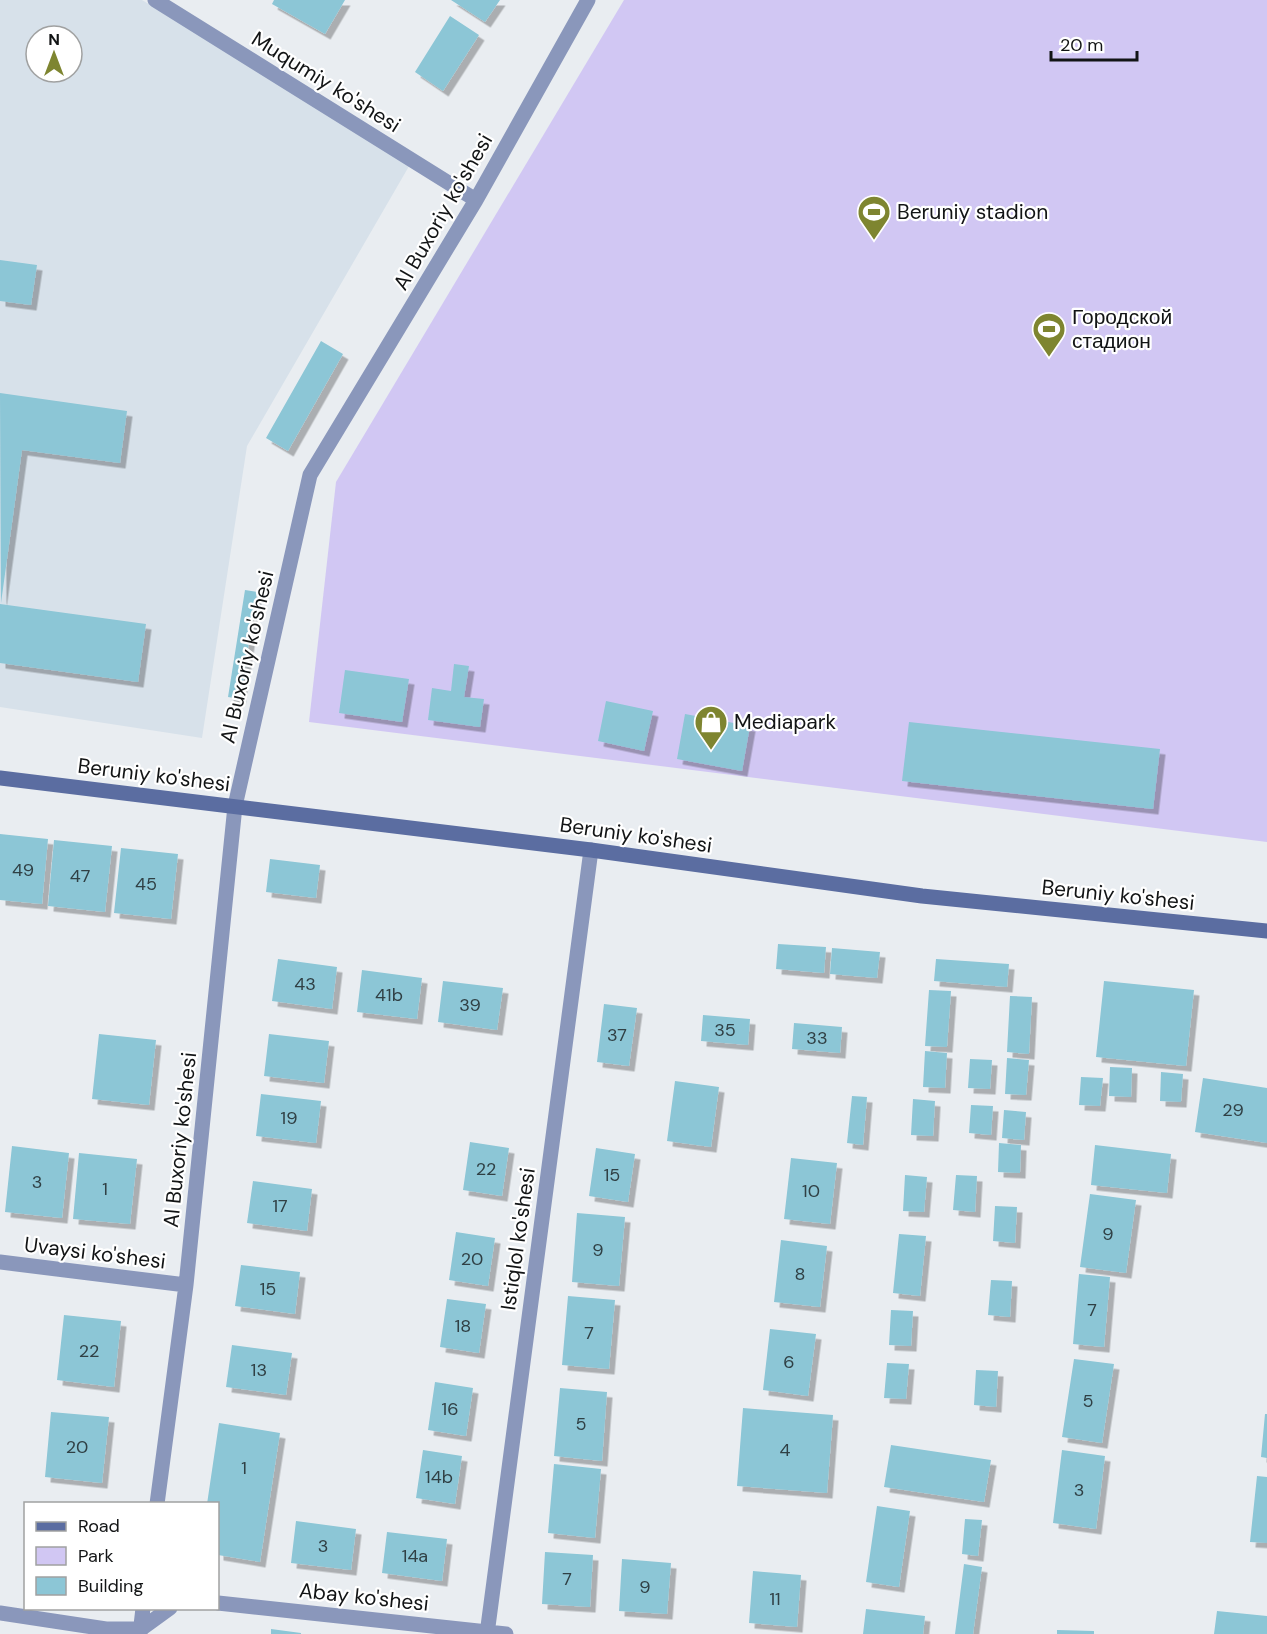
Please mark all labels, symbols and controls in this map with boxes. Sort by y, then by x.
north arrow [24,24,84,84]
scale bar [1051,24,1136,62]
street label: Muqumiy ko'shesi [246,25,406,139]
text: N [48,29,60,50]
text: 20 m [1060,33,1103,57]
street label: Al Buxoriy ko'shesi [387,129,499,295]
sports icon: Beruniy stadion [856,194,892,241]
place label: Beruniy stadion [897,198,1048,226]
place label: Городской стадион [1072,303,1172,355]
sports icon: Городской стадион [1031,311,1067,358]
street label: Al Buxoriy ko'shesi [214,568,280,746]
shop icon: Mediapark [693,704,729,751]
place label: Mediapark [734,708,837,736]
street label: Beruniy ko'shesi [76,752,232,798]
street label: Beruniy ko'shesi [558,810,714,860]
house number: 49 [12,858,34,882]
house number: 47 [70,864,90,888]
house number: 45 [135,872,157,896]
street label: Beruniy ko'shesi [1040,873,1196,917]
house number: 43 [294,972,316,996]
house number: 41b [375,983,403,1007]
house number: 39 [459,993,481,1017]
house number: 35 [714,1018,736,1042]
house number: 37 [607,1023,627,1047]
house number: 33 [806,1026,828,1050]
street label: Al Buxoriy ko'shesi [157,1051,203,1229]
house number: 29 [1222,1098,1244,1122]
house number: 19 [281,1106,297,1130]
house number: 22 [476,1157,496,1181]
house number: 15 [604,1163,620,1187]
street label: Istiqlol ko'shesi [494,1166,542,1312]
house number: 3 [32,1170,42,1194]
house number: 1 [102,1177,108,1201]
house number: 10 [802,1179,820,1203]
house number: 17 [272,1194,288,1218]
house number: 9 [1102,1222,1114,1246]
street label: Uvaysi ko'shesi [23,1230,167,1276]
house number: 9 [592,1238,604,1262]
house number: 20 [461,1247,483,1271]
house number: 8 [795,1262,805,1286]
house number: 15 [260,1277,276,1301]
house number: 7 [1087,1298,1097,1322]
house number: 18 [455,1314,471,1338]
house number: 7 [584,1321,594,1345]
house number: 22 [79,1339,99,1363]
house number: 6 [783,1350,795,1374]
house number: 13 [251,1358,267,1382]
house number: 5 [1083,1389,1093,1413]
house number: 16 [442,1397,458,1421]
house number: 5 [576,1412,586,1436]
house number: 20 [66,1435,88,1459]
house number: 4 [780,1438,791,1462]
house number: 1 [241,1456,247,1480]
house number: 14b [425,1465,453,1489]
house number: 3 [1074,1478,1084,1502]
legend [24,1502,219,1610]
text: Road [78,1514,120,1538]
house number: 3 [318,1534,328,1558]
text: Park [78,1544,114,1568]
house number: 14a [402,1544,428,1568]
house number: 7 [562,1567,572,1591]
text: Building [78,1574,143,1598]
house number: 9 [639,1575,651,1599]
street label: Abay ko'shesi [298,1576,430,1618]
house number: 11 [769,1587,781,1611]

